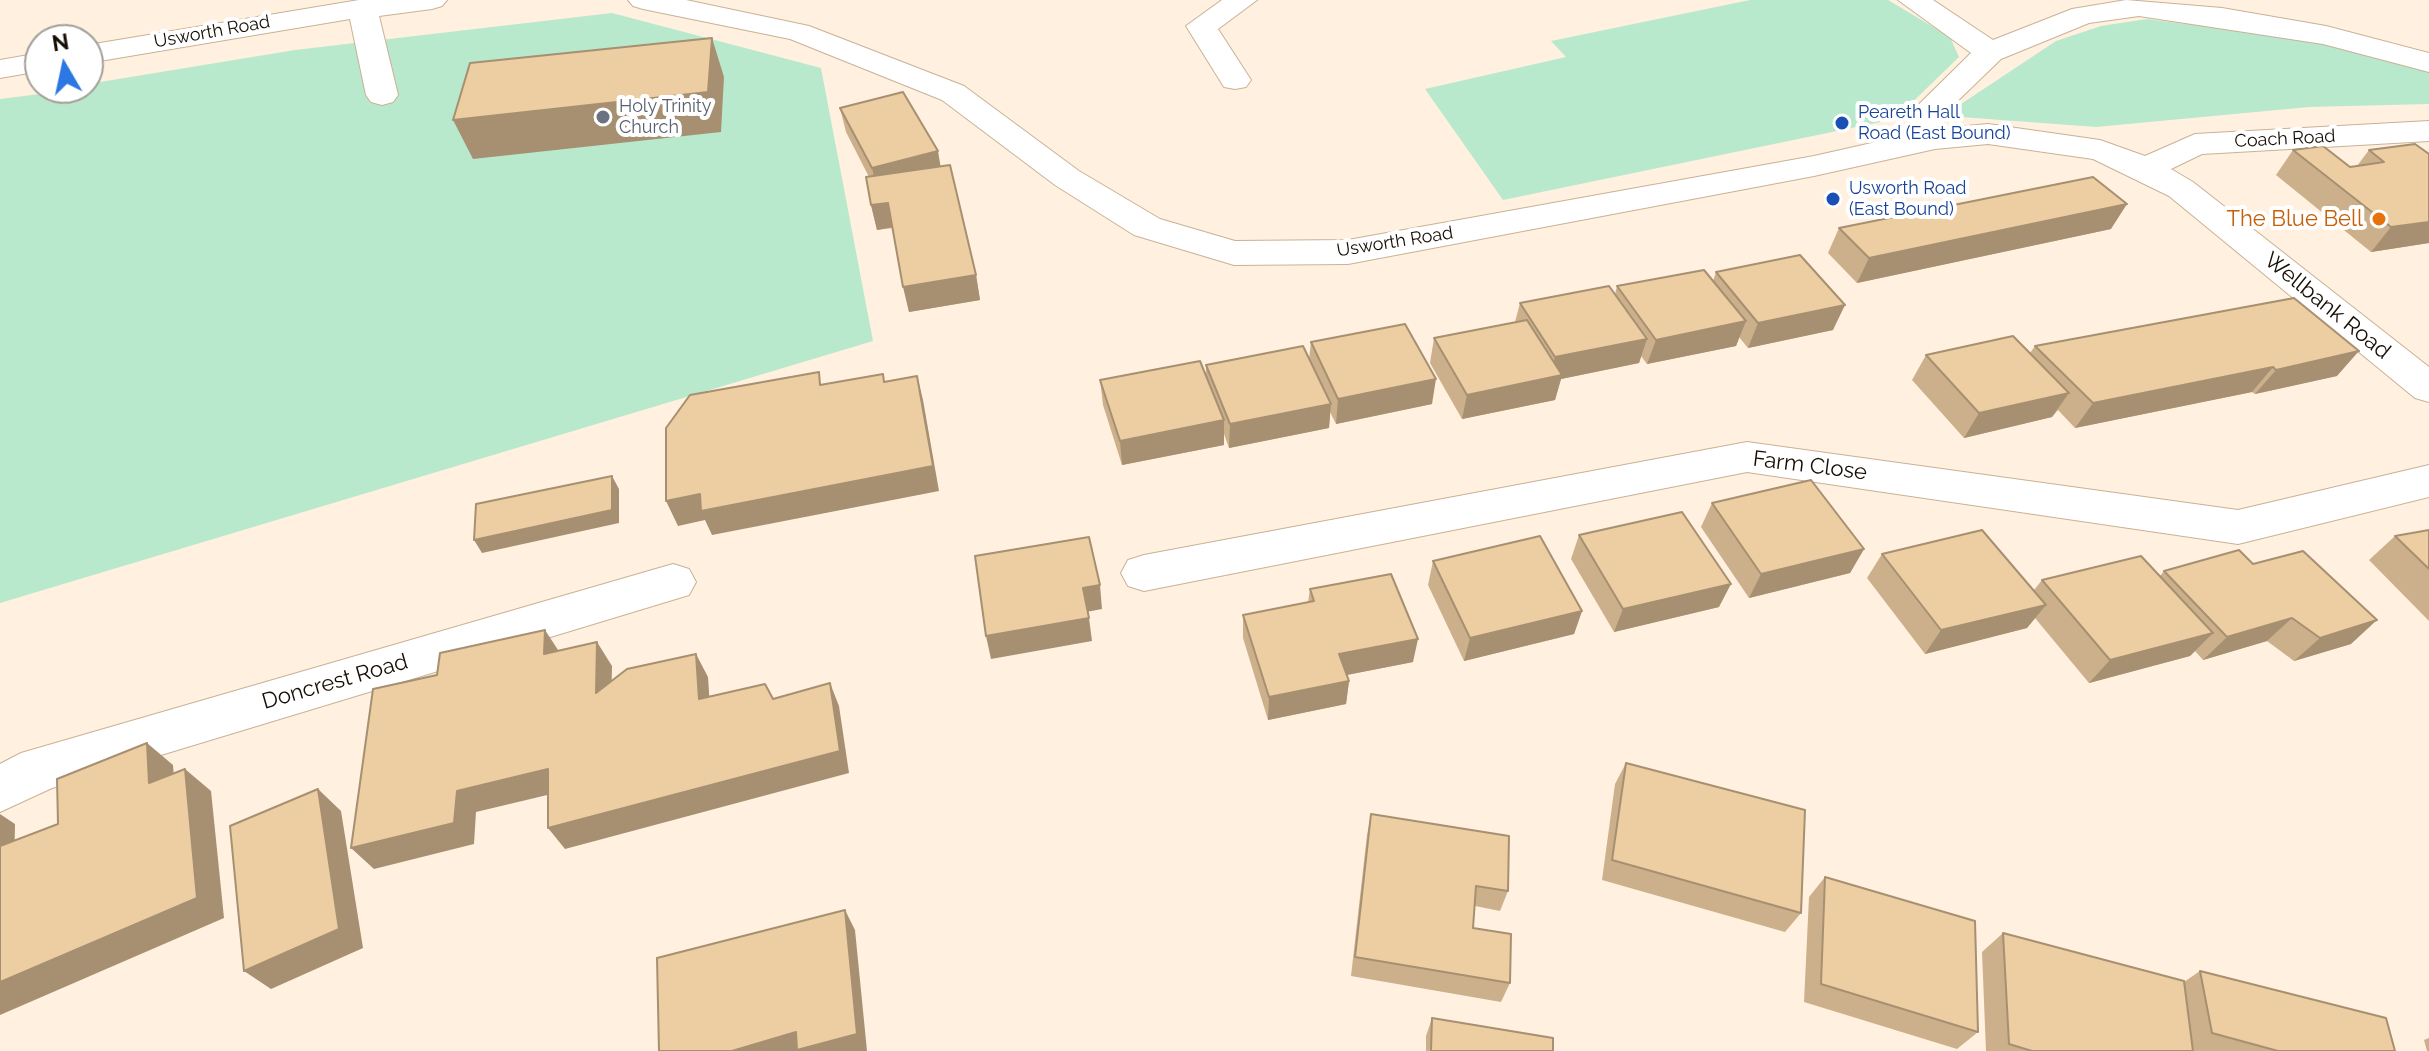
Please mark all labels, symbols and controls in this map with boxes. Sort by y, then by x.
street label: Usworth Road [152,11,272,53]
north arrow [24,24,104,104]
text: N [50,28,71,56]
place label: Holy Trinity Church [619,96,712,138]
place label: Peareth Hall Road (East Bound) [1858,102,2011,144]
marker: Holy Trinity Church [594,108,612,126]
marker: Peareth Hall Road (East Bound) [1833,114,1851,132]
street label: Coach Road [2234,126,2336,152]
place label: Usworth Road (East Bound) [1849,178,1966,220]
marker: Usworth Road (East Bound) [1824,190,1842,208]
place label: The Blue Bell [2226,206,2363,232]
marker: The Blue Bell [2370,210,2388,228]
street label: Usworth Road [1335,222,1455,262]
street label: Wellbank Road [2259,247,2395,365]
street label: Farm Close [1751,446,1869,486]
street label: Doncrest Road [259,649,411,715]

